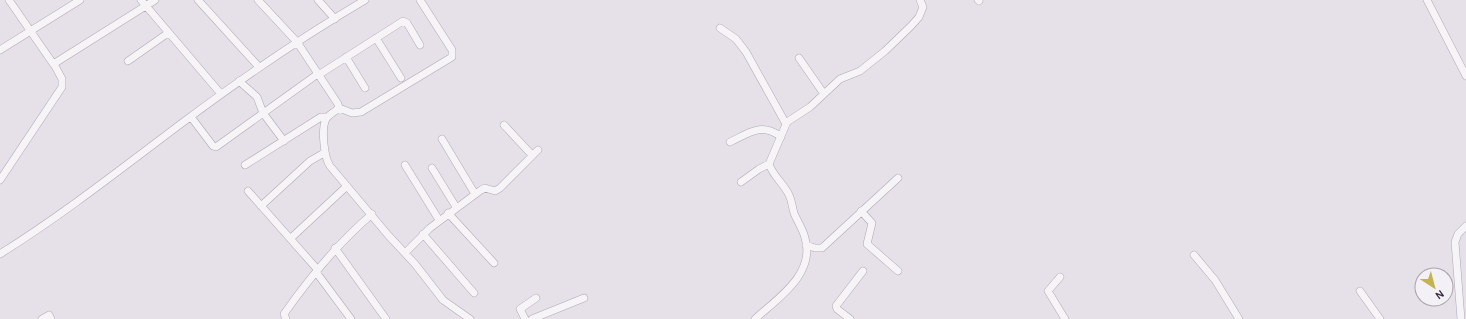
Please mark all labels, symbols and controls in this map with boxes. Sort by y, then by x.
north arrow [1414,267,1454,307]
text: N [1433,287,1447,302]

